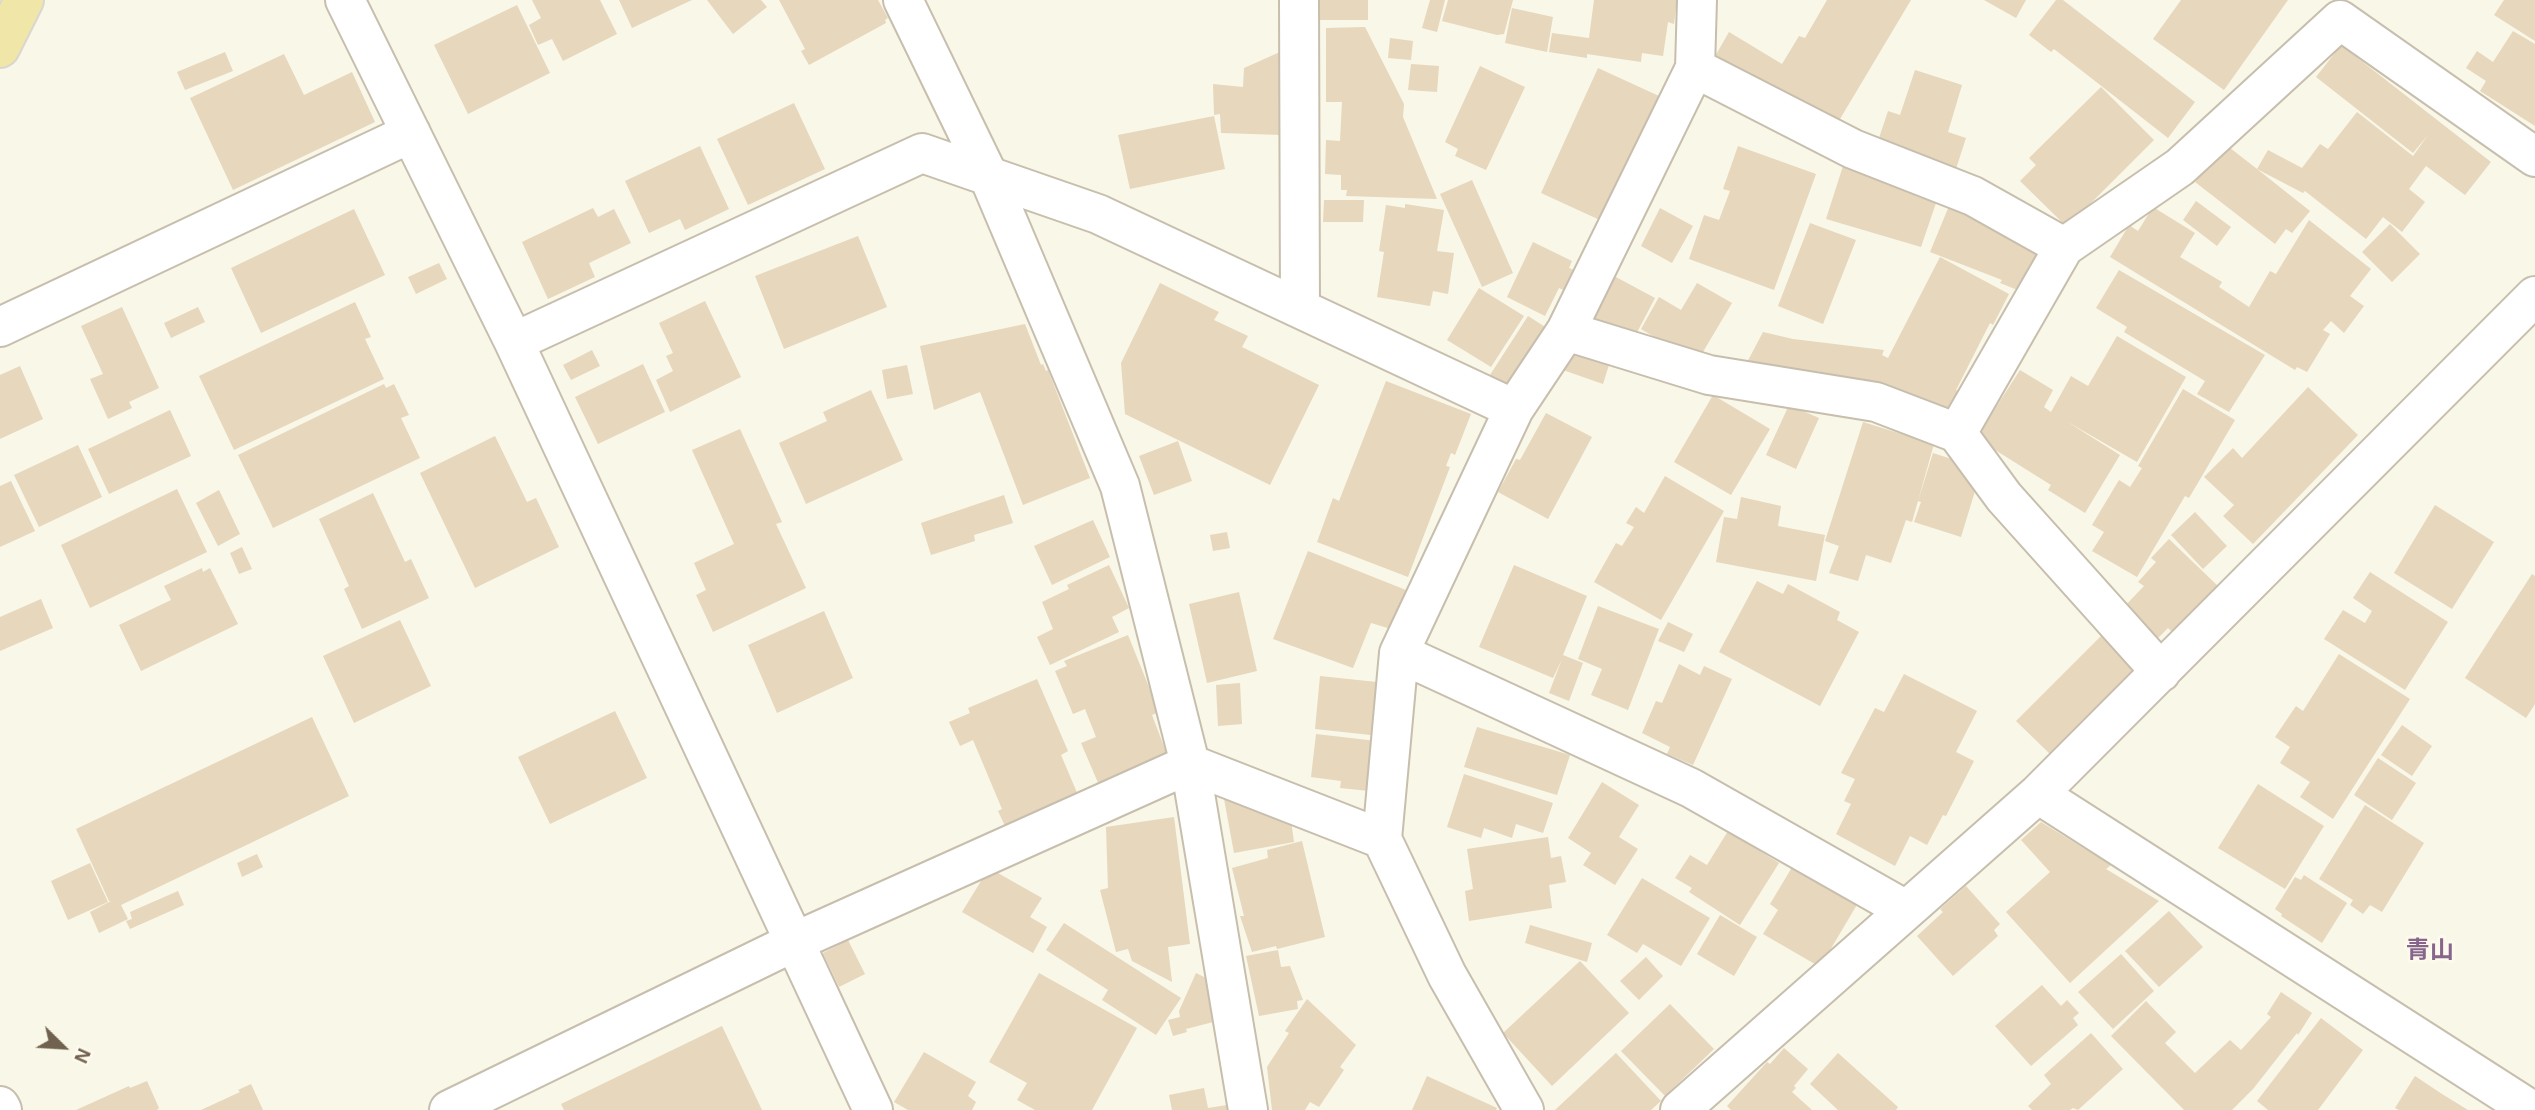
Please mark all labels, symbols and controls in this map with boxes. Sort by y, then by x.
district label: 青山 [2406,937,2454,965]
north arrow [28,1012,98,1082]
text: N [70,1045,95,1066]

